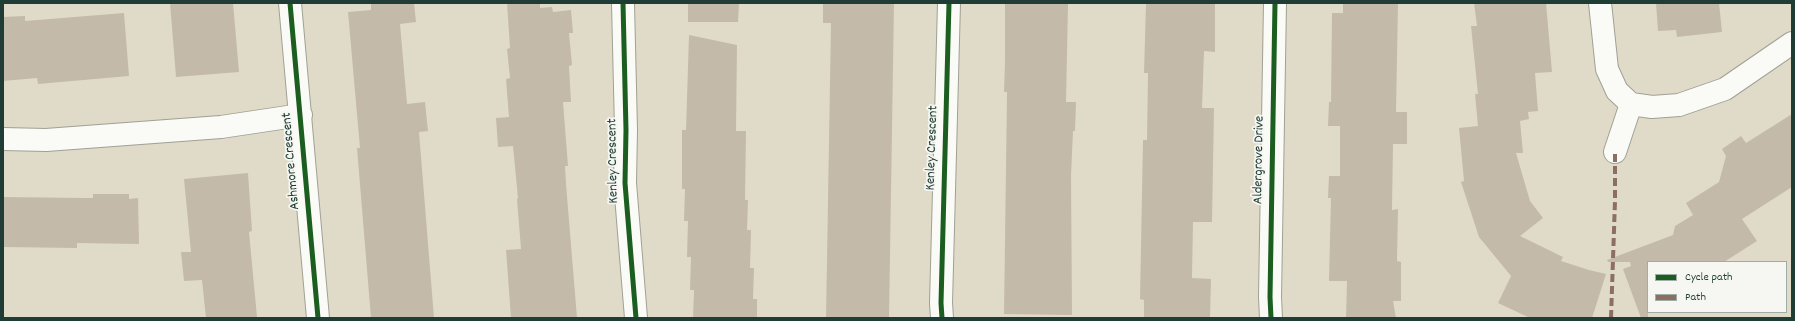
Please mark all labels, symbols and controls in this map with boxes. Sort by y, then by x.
street label: Kenley Crescent [923,105,943,191]
street label: Ashmore Crescent [279,111,305,211]
street label: Aldergrove Drive [1251,116,1269,204]
street label: Kenley Crescent [605,118,623,204]
legend [1647,261,1787,313]
text: Cycle path [1685,269,1733,286]
text: Path [1685,289,1706,306]

